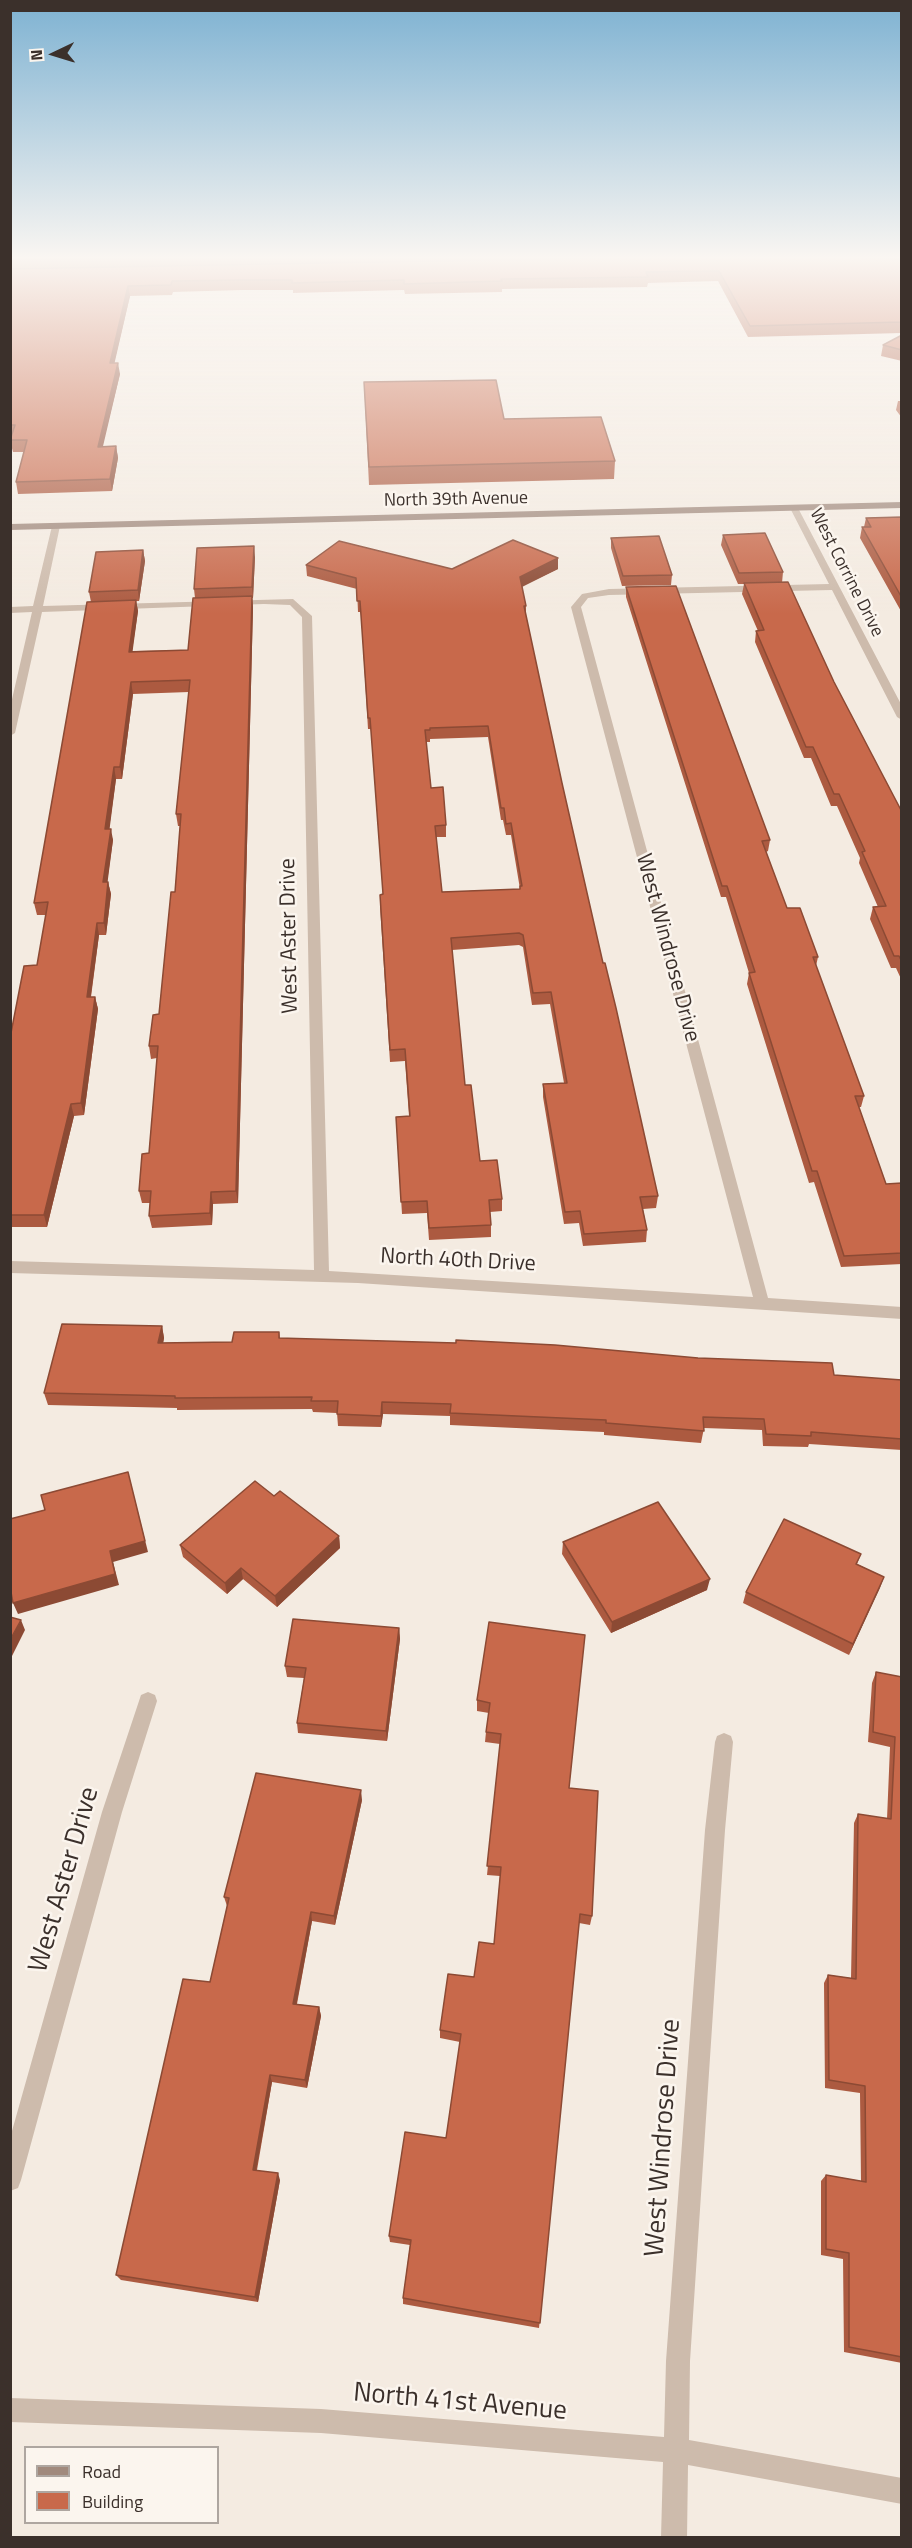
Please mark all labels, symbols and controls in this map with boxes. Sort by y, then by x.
north arrow [24,24,84,84]
text: N [24,49,48,62]
street label: North 39th Avenue [384,488,528,512]
street label: West Corrine Drive [804,505,888,641]
street label: West Windrose Drive [629,851,705,1045]
street label: West Aster Drive [275,858,305,1014]
street label: North 40th Drive [380,1244,536,1278]
street label: West Aster Drive [23,1784,107,1976]
street label: West Windrose Drive [640,2018,688,2258]
street label: North 41st Avenue [352,2378,568,2428]
legend [24,2446,219,2524]
text: Road [82,2458,121,2485]
text: Building [82,2488,143,2515]

